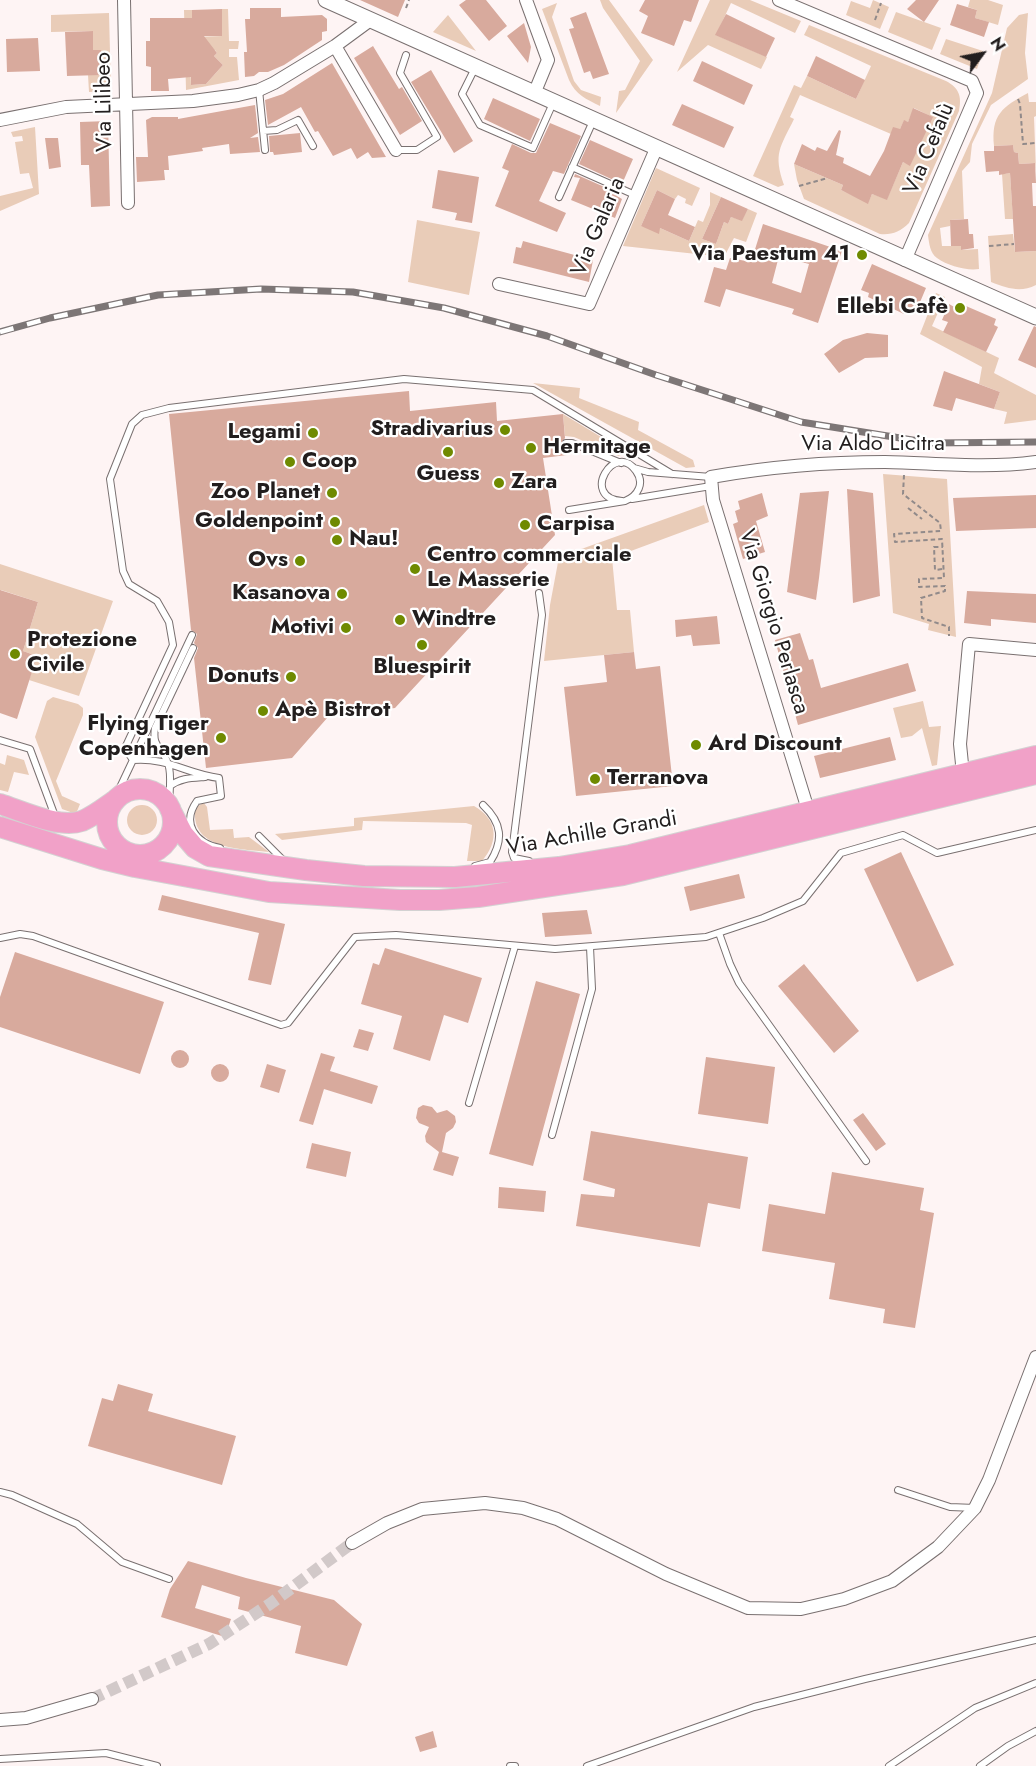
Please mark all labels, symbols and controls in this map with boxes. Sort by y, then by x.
north arrow [952,24,1012,84]
text: N [985,33,1011,56]
street label: Via Lilibeo [91,52,119,152]
street label: Via Cefalù [899,99,961,199]
street label: Via Galaria [566,174,632,280]
place label: Via Paestum 41 [691,242,850,268]
marker: Via Paestum 41 [855,248,869,262]
place label: Ellebi Cafè [837,295,948,321]
marker: Ellebi Cafè [953,301,967,315]
place label: Stradivarius [370,417,493,443]
place label: Legami [227,420,301,446]
marker: Stradivarius [498,423,512,437]
marker: Legami [306,426,320,440]
street label: Via Aldo Licitra [801,432,945,458]
place label: Hermitage [543,435,651,461]
marker: Hermitage [524,441,538,455]
marker: Guess [441,445,455,459]
place label: Coop [302,449,357,475]
marker: Coop [283,455,297,469]
place label: Guess [416,462,480,488]
place label: Zara [511,470,557,496]
marker: Zara [492,476,506,490]
place label: Zoo Planet [211,480,320,506]
marker: Zoo Planet [325,486,339,500]
place label: Goldenpoint [195,509,323,535]
place label: Carpisa [537,512,615,538]
marker: Goldenpoint [328,515,342,529]
marker: Carpisa [518,518,532,532]
street label: Via Giorgio Perlasca [732,526,814,718]
place label: Nau! [349,527,399,553]
marker: Nau! [330,533,344,547]
place label: Centro commerciale Le Masserie [427,543,632,594]
place label: Ovs [248,548,288,574]
marker: Ovs [293,554,307,568]
marker: Centro commerciale Le Masserie [408,562,422,576]
place label: Kasanova [232,581,330,607]
marker: Kasanova [335,587,349,601]
place label: Windtre [412,607,496,633]
marker: Windtre [393,613,407,627]
place label: Motivi [271,615,334,641]
marker: Motivi [339,621,353,635]
place label: Protezione Civile [27,628,137,680]
marker: Bluespirit [415,638,429,652]
marker: Protezione Civile [8,647,22,661]
place label: Bluespirit [373,655,471,681]
place label: Donuts [208,664,279,690]
marker: Donuts [284,670,298,684]
place label: Apè Bistrot [275,698,390,724]
marker: Apè Bistrot [256,704,270,718]
place label: Flying Tiger Copenhagen [79,712,209,764]
marker: Flying Tiger Copenhagen [214,731,228,745]
place label: Ard Discount [708,732,842,758]
marker: Ard Discount [689,738,703,752]
place label: Terranova [607,766,708,792]
marker: Terranova [588,772,602,786]
street label: Via Achille Grandi [505,806,679,862]

